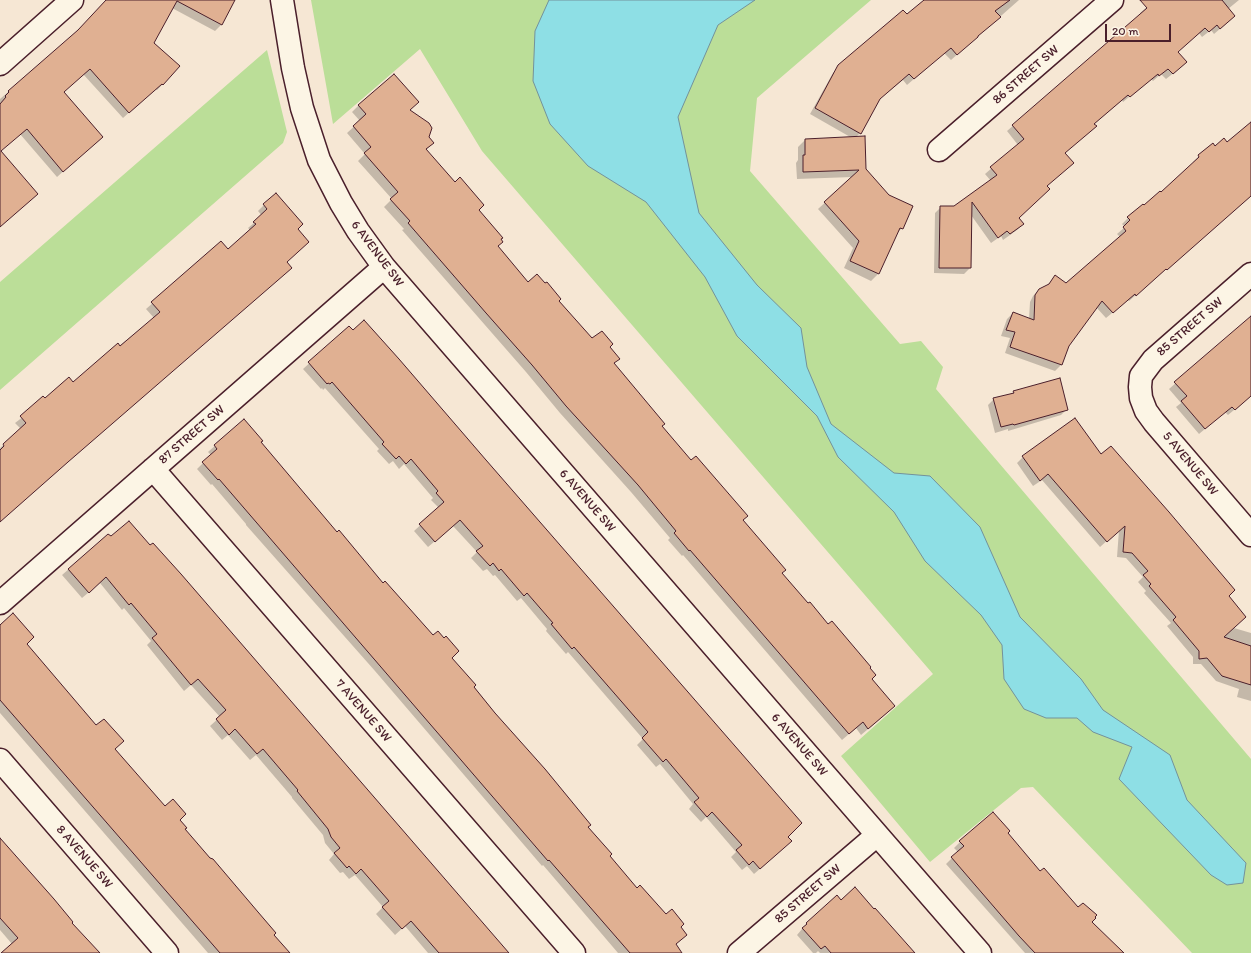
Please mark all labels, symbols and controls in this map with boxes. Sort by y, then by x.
scale bar [1107,16,1173,42]
text: 20 m [1112,24,1139,38]
street label: 86 STREET SW [990,42,1062,108]
street label: 6 AVENUE SW [347,218,407,290]
street label: 85 STREET SW [1154,294,1226,360]
street label: 87 STREET SW [156,402,228,468]
street label: 5 AVENUE SW [1159,429,1221,499]
street label: 6 AVENUE SW [555,466,619,536]
street label: 7 AVENUE SW [332,676,394,746]
street label: 6 AVENUE SW [767,710,831,780]
street label: 8 AVENUE SW [52,822,116,892]
street label: 85 STREET SW [772,861,844,927]

